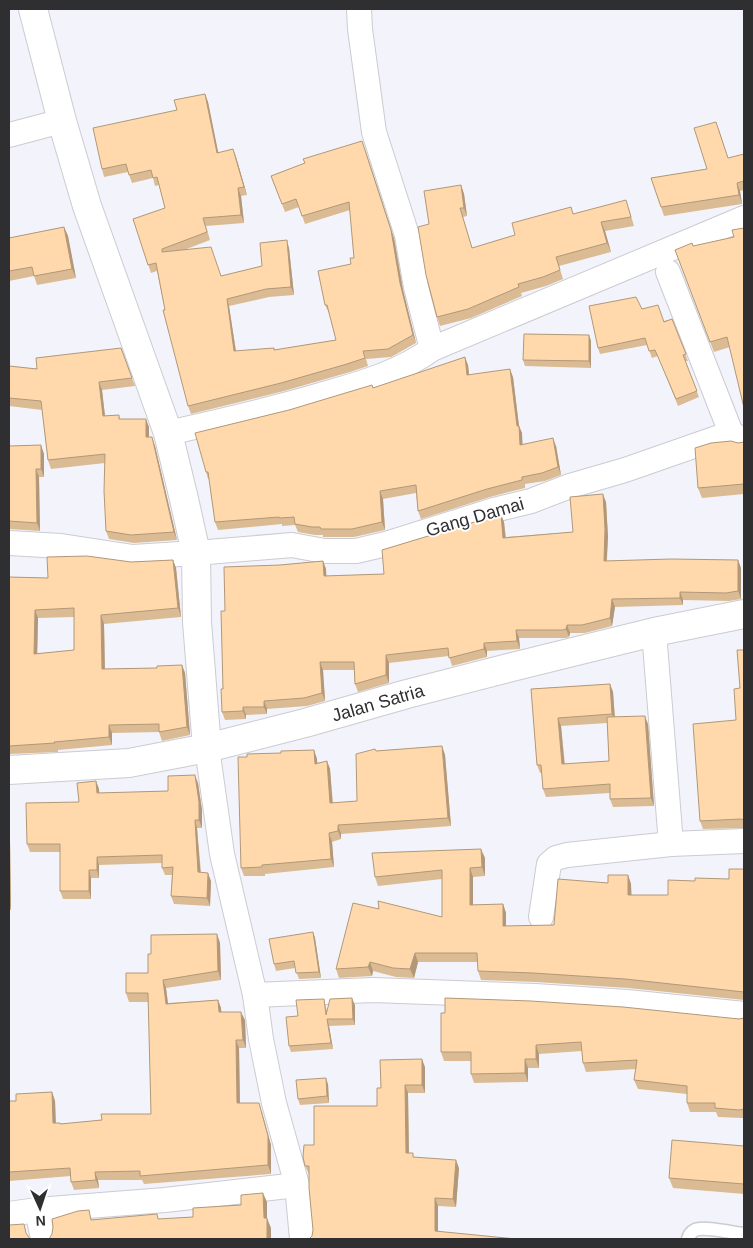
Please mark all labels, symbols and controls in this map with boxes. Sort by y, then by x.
street label: Gang Damai [424,493,526,541]
street label: Jalan Satria [330,680,427,726]
north arrow [15,1183,65,1233]
text: N [35,1213,46,1229]

